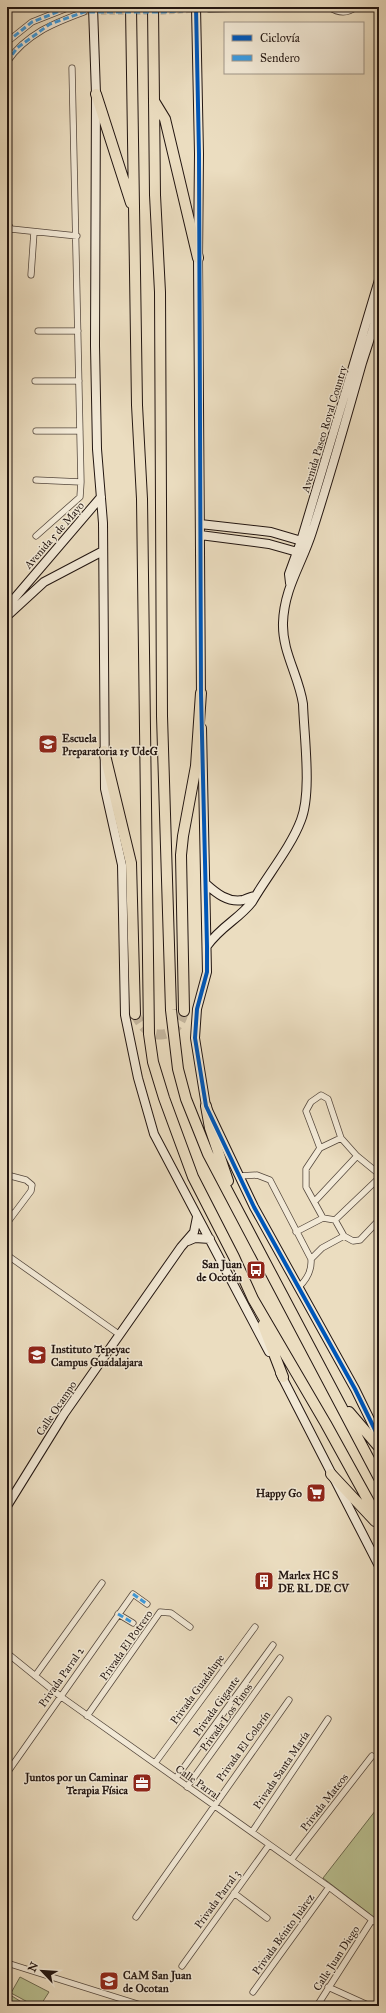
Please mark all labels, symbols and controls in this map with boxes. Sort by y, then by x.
legend [224,22,364,74]
text: Ciclovía [260,31,301,45]
text: Sendero [260,51,300,65]
street label: Avenida Paseo Royal Country [299,363,350,495]
street label: Avenida 5 de Mayo [21,499,87,572]
place label: Escuela Preparatoria 15 UdeG [62,732,158,759]
school or university icon: Escuela Preparatoria 15 UdeG [37,733,59,755]
place label: San Juan de Ocotán [196,1258,242,1284]
bus stop icon: San Juan de Ocotán [245,1259,267,1281]
place label: Instituto Tepeyac Campus Guadalajara [51,1343,143,1370]
school or university icon: Instituto Tepeyac Campus Guadalajara [26,1344,48,1366]
street label: Calle Ocampo [33,1378,80,1438]
supermarket icon: Happy Go [305,1482,327,1504]
place label: Happy Go [256,1487,302,1501]
place label: Marlex HC S DE RL DE CV [278,1569,350,1595]
building icon: Marlex HC S DE RL DE CV [253,1570,275,1592]
street label: Privada El Potrero [97,1607,156,1683]
street label: Privada Parral 2 [36,1644,87,1710]
street label: Privada Guadalupe [168,1651,227,1727]
street label: Privada Gigante [190,1673,243,1739]
street label: Privada Los Pinos [197,1681,255,1754]
street label: Privada El Colorín [214,1709,273,1784]
street label: Privada Santa María [251,1729,313,1812]
street label: Calle Parral [173,1762,223,1803]
place label: Juntos por un Caminar Terapia Física [23,1771,129,1798]
street label: Privada Mateos [298,1771,351,1834]
office icon: Juntos por un Caminar Terapia Física [131,1772,153,1794]
street label: Privada Parral 3 [192,1868,243,1931]
street label: Privada Bénito Juàrez [250,1891,318,1978]
street label: Calle Juan Diego [311,1923,363,1994]
north arrow [22,1951,62,1991]
text: N [26,1959,42,1974]
place label: CAM San Juan de Ocotan [123,1969,192,1995]
school or university icon: CAM San Juan de Ocotan [98,1970,120,1992]

